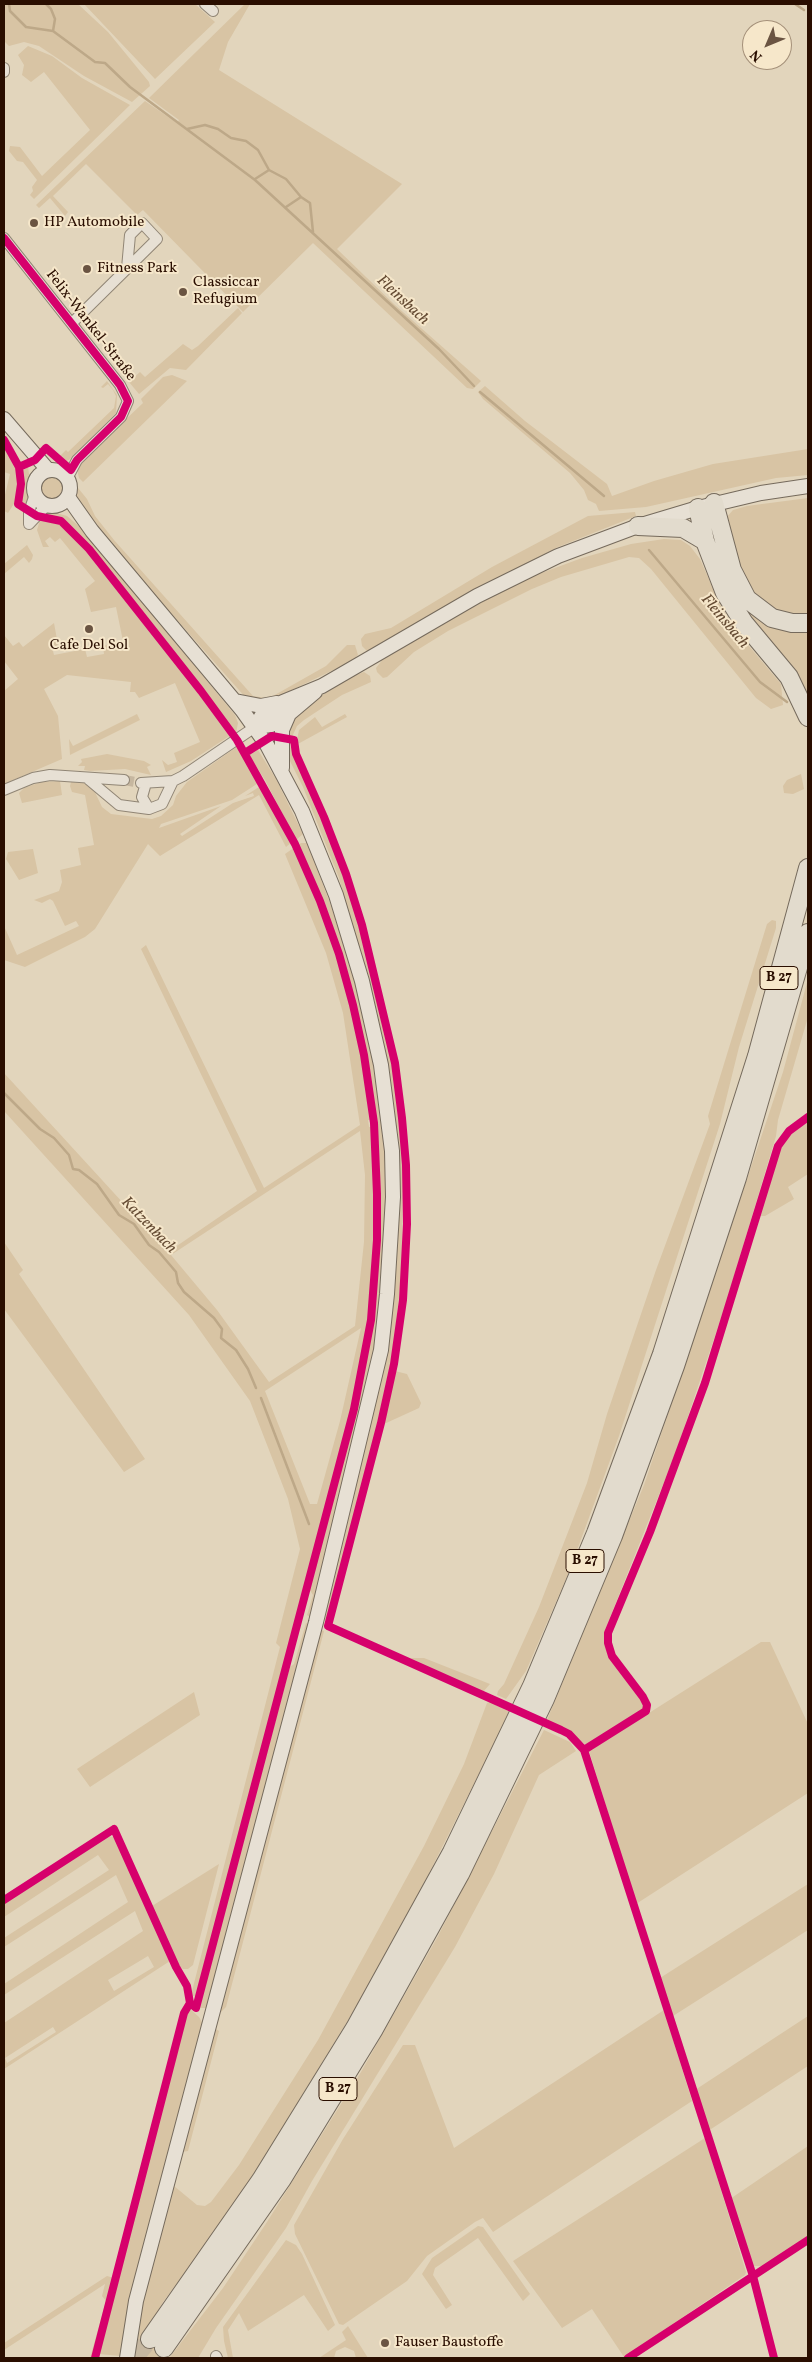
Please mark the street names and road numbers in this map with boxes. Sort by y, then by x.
street label: Felix-Wankel-Straße [41,267,139,385]
road number: B 27 [760,966,798,990]
road number: B 27 [566,1550,604,1572]
road number: B 27 [319,2078,357,2100]

